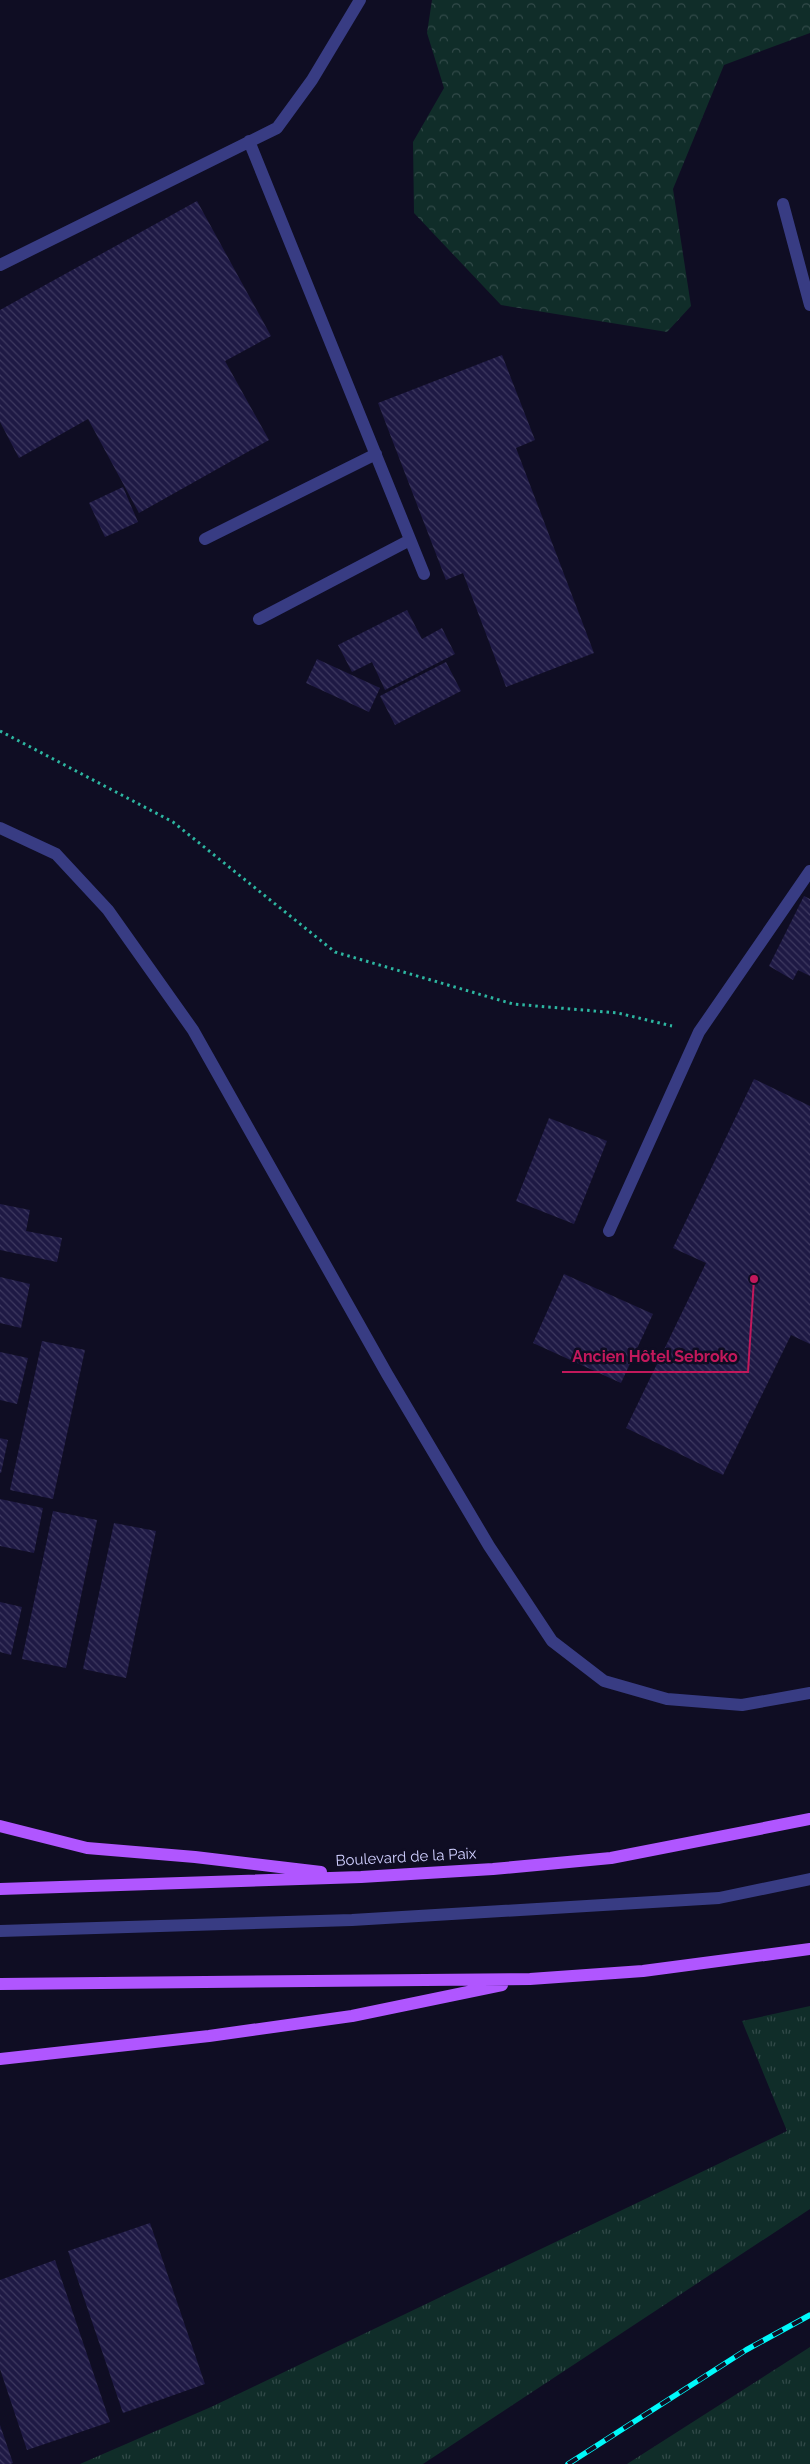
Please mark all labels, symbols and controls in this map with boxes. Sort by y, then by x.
callout: Ancien Hôtel Sebroko [562,1341,748,1372]
text: Ancien Hôtel Sebroko [572,1347,738,1366]
street label: Boulevard de la Paix [335,1844,477,1870]

